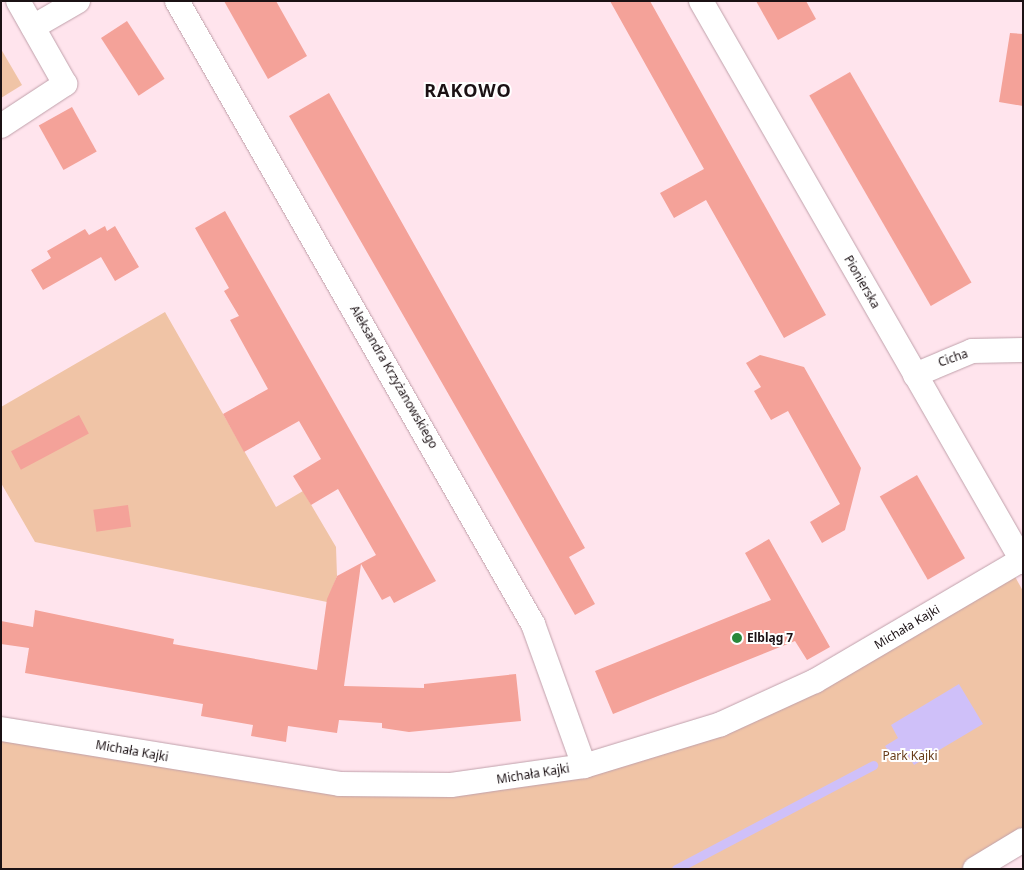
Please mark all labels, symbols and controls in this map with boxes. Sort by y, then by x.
district label: RAKOWO [424,79,512,101]
street label: Pionierska [841,253,883,311]
street label: Aleksandra Krzyżanowskiego [347,303,441,451]
street label: Cicha [936,346,970,370]
street label: Michała Kajki [872,602,942,652]
place label: Elbląg 7 [747,631,793,645]
marker: Elbląg 7 [731,632,743,644]
street label: Michała Kajki [95,738,169,764]
park label: Park Kajki [882,749,938,763]
street label: Michała Kajki [496,761,570,787]

